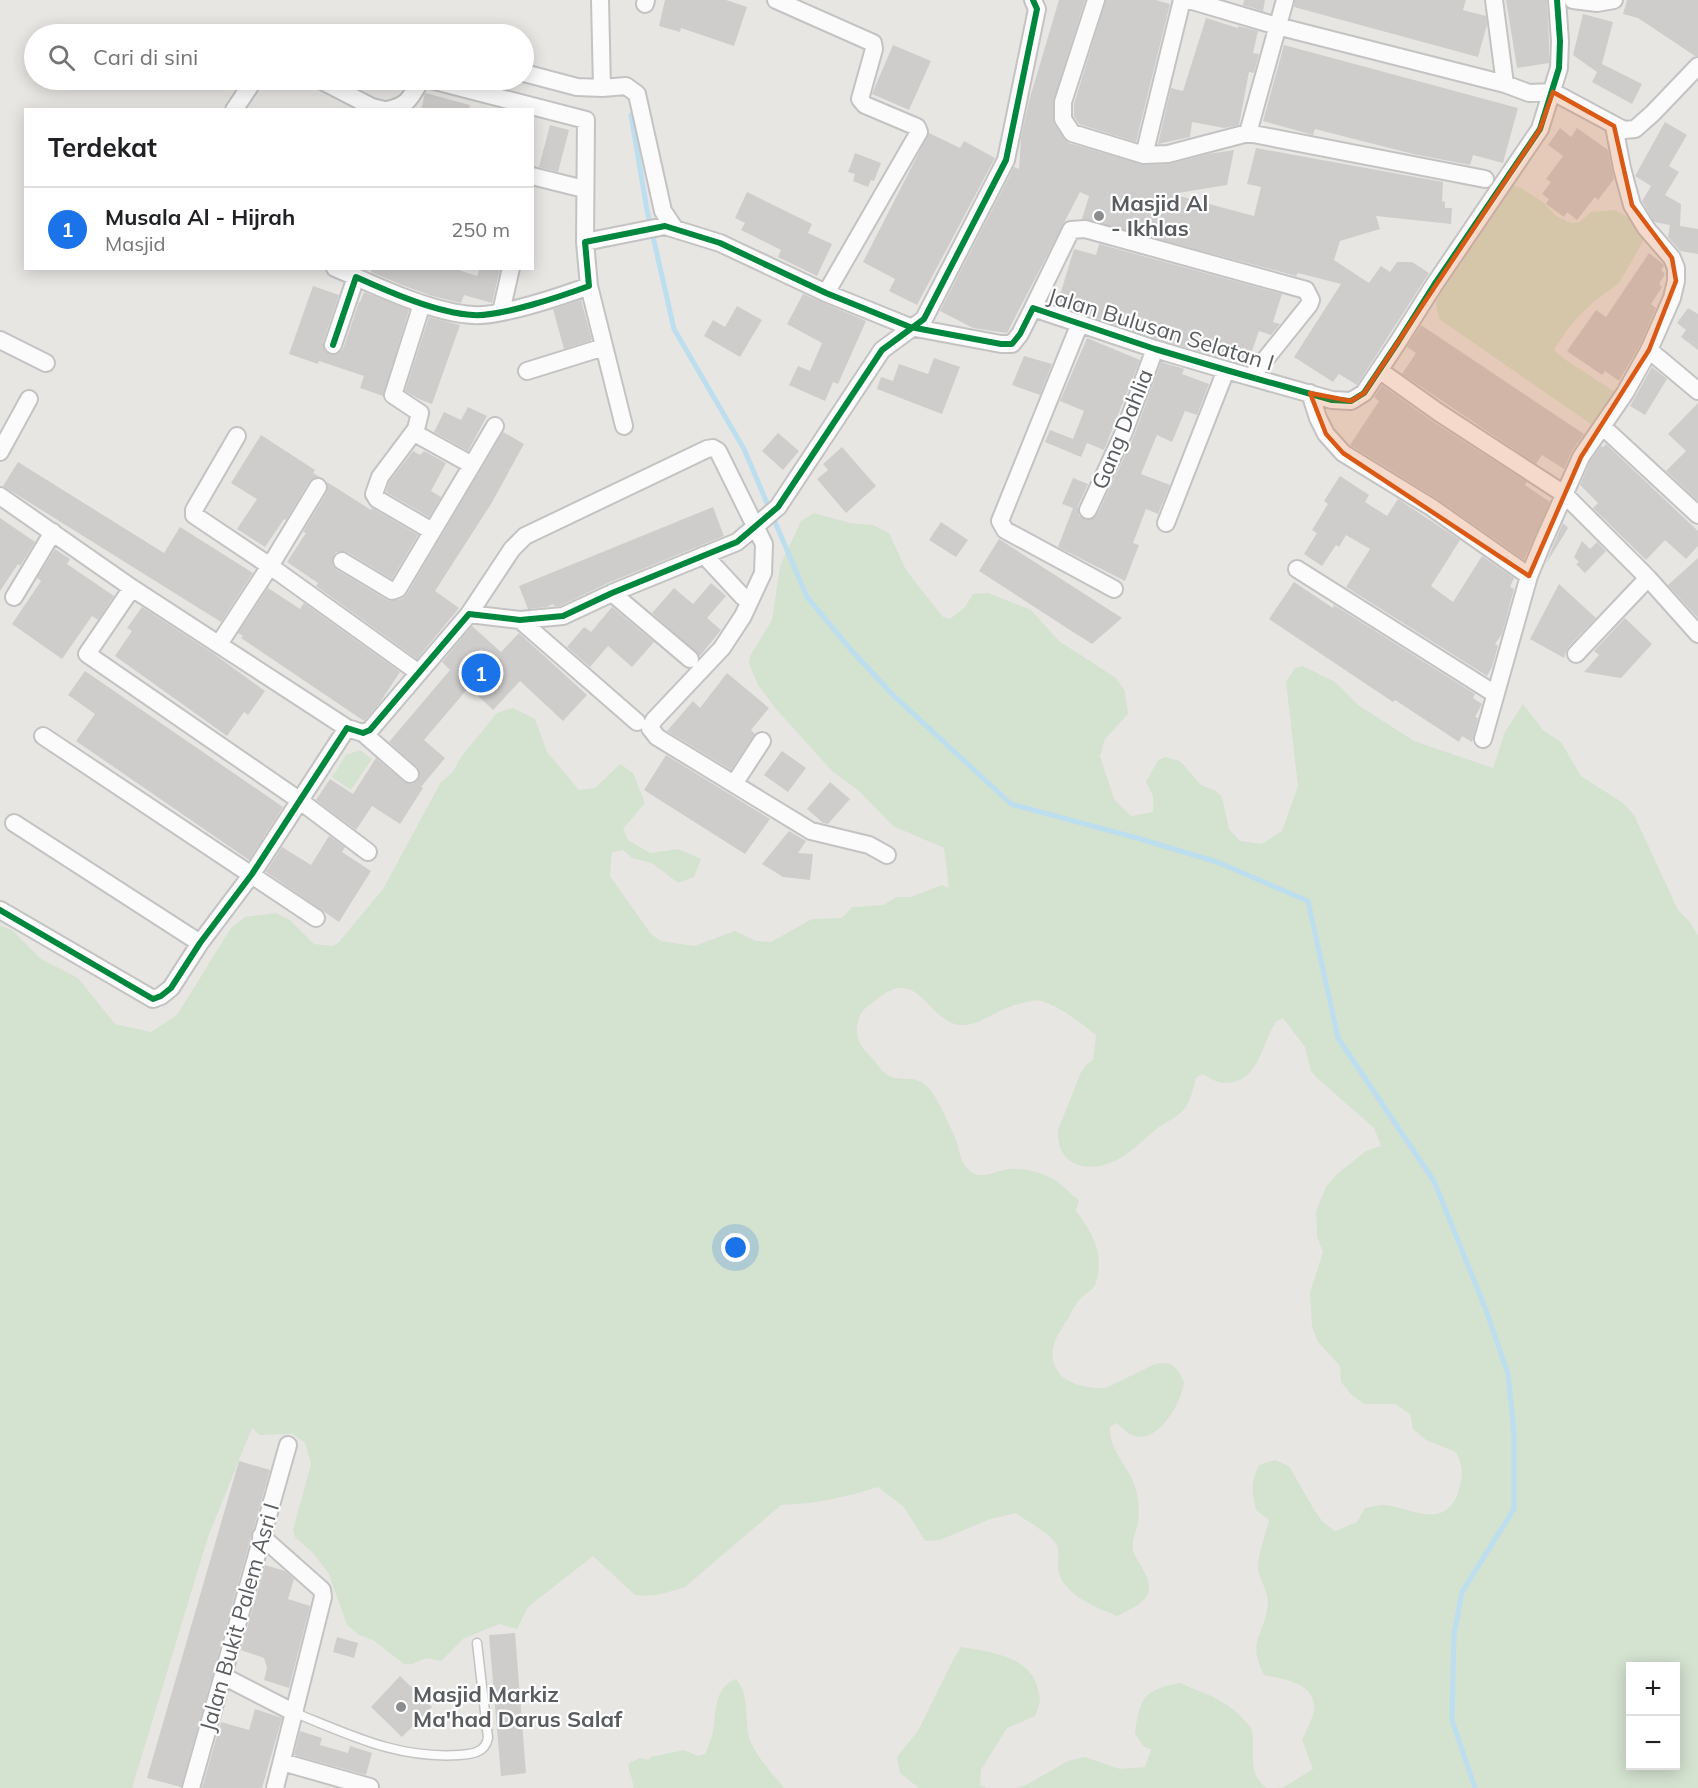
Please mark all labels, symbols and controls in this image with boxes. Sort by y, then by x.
search box [24,24,534,90]
icon: search [45,41,78,74]
text: Cari di sini [93,43,198,71]
text: Terdekat [48,131,157,164]
place label: Masjid Al - Ikhlas [1111,189,1208,242]
text: Musala Al - Hijrah [105,203,295,231]
marker: Masjid Al - Ikhlas [1092,209,1106,223]
text: 1 [62,217,74,242]
text: 250 m [451,217,510,242]
text: Masjid [105,231,166,256]
street label: Jalan Bulusan Selatan I [1044,281,1278,377]
street label: Gang Dahlia [1085,365,1159,493]
pin: 1 [462,650,500,696]
your location [721,1233,750,1262]
street label: Jalan Bukit Palem Asri I [193,1500,285,1734]
map controls [1626,1662,1680,1770]
button: + [1626,1662,1680,1716]
place label: Masjid Markiz Ma'had Darus Salaf [413,1680,623,1733]
marker: Masjid Markiz Ma'had Darus Salaf [394,1700,408,1714]
button: − [1626,1716,1680,1770]

